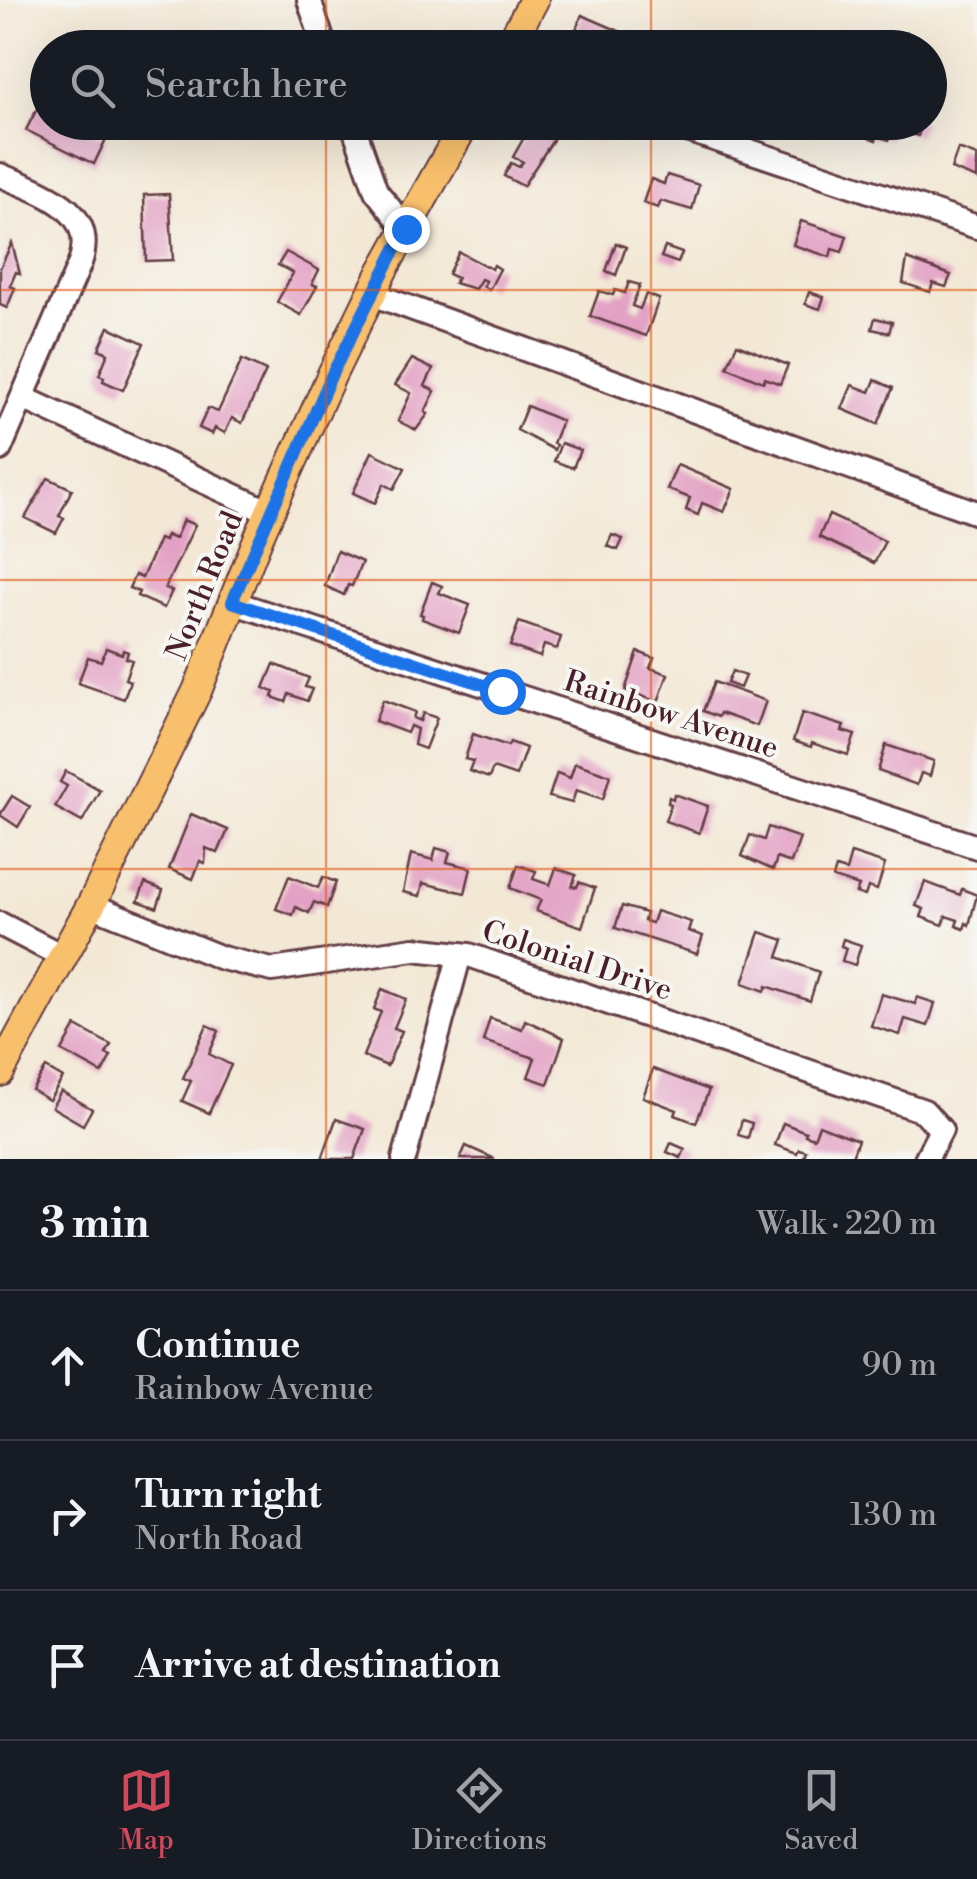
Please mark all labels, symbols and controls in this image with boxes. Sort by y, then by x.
search box [30,30,947,140]
icon: search [65,58,120,113]
text: Search here [145,62,348,109]
route end [384,207,430,253]
street label: North Road [158,506,252,666]
street label: Rainbow Avenue [559,662,783,768]
route start [480,669,526,715]
street label: Colonial Drive [477,912,677,1010]
text: 3 min [40,1198,149,1251]
text: Walk · 220 m [757,1204,937,1244]
text: Continue [135,1322,300,1369]
icon: ahead [40,1338,95,1393]
text: 90 m [862,1345,937,1385]
text: Rainbow Avenue [135,1369,373,1409]
text: Turn right [135,1472,321,1519]
icon: right [40,1488,95,1543]
text: 130 m [850,1495,937,1535]
text: North Road [135,1519,303,1559]
icon: arrive [40,1638,95,1693]
text: Arrive at destination [135,1642,501,1689]
tab: Map [119,1763,174,1858]
tab: Directions [412,1763,547,1858]
tab: Saved [785,1763,858,1858]

